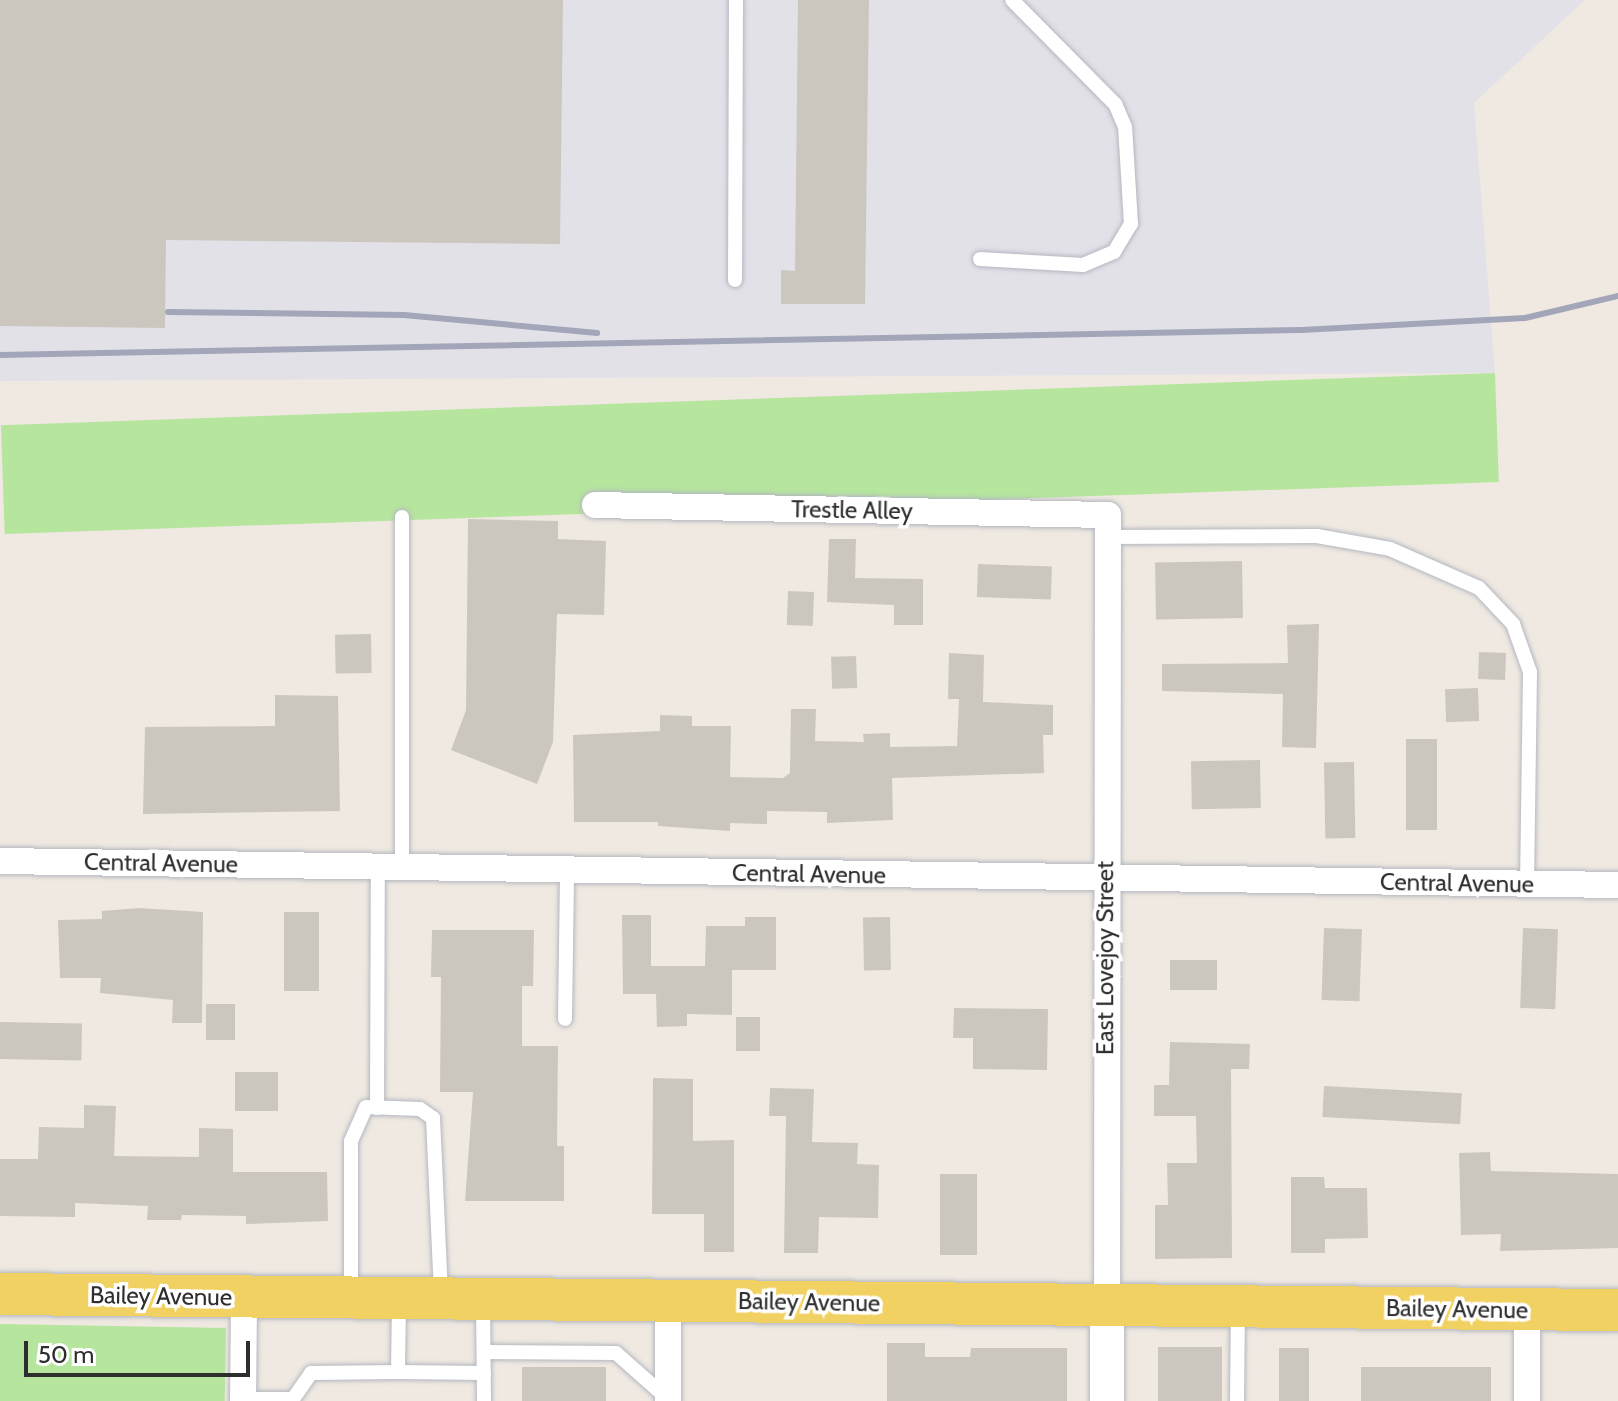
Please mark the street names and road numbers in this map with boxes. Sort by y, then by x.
street label: Trestle Alley [791,495,913,525]
street label: Central Avenue [84,847,238,879]
street label: Central Avenue [732,858,886,890]
street label: East Lovejoy Street [1091,861,1119,1055]
street label: Central Avenue [1380,867,1534,899]
street label: Bailey Avenue [90,1280,232,1312]
street label: Bailey Avenue [738,1286,880,1318]
street label: Bailey Avenue [1386,1293,1528,1325]

